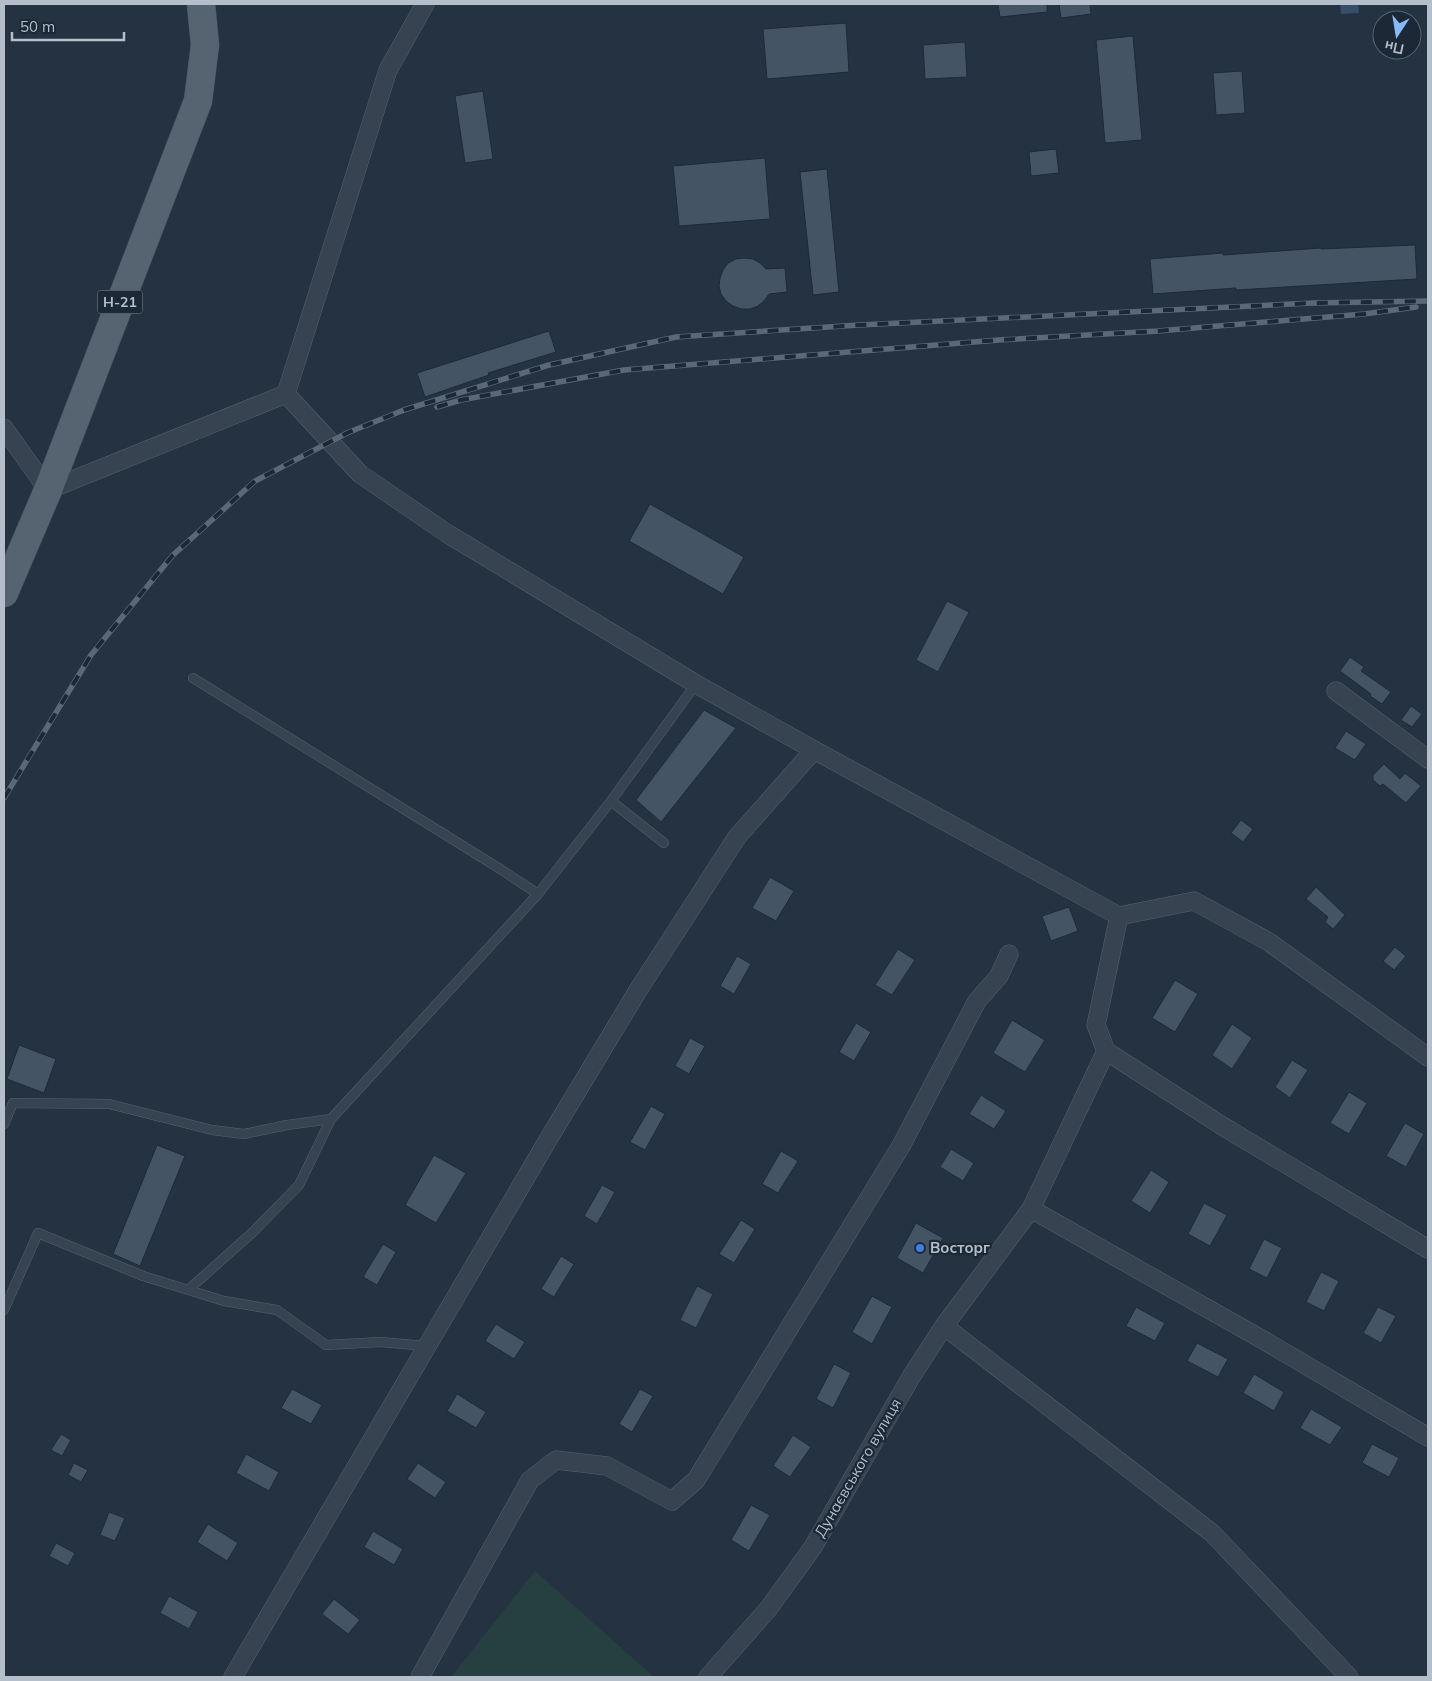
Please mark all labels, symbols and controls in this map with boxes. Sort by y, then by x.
scale bar [12,10,125,42]
north arrow [1372,10,1422,60]
text: 50 m [20,17,55,36]
text: Пн [1383,37,1406,59]
road number: Н-21 [98,290,142,314]
place label: Восторг [930,1238,990,1257]
marker: Восторг [914,1242,926,1254]
street label: Дунаєвського вулиця [810,1395,905,1541]

